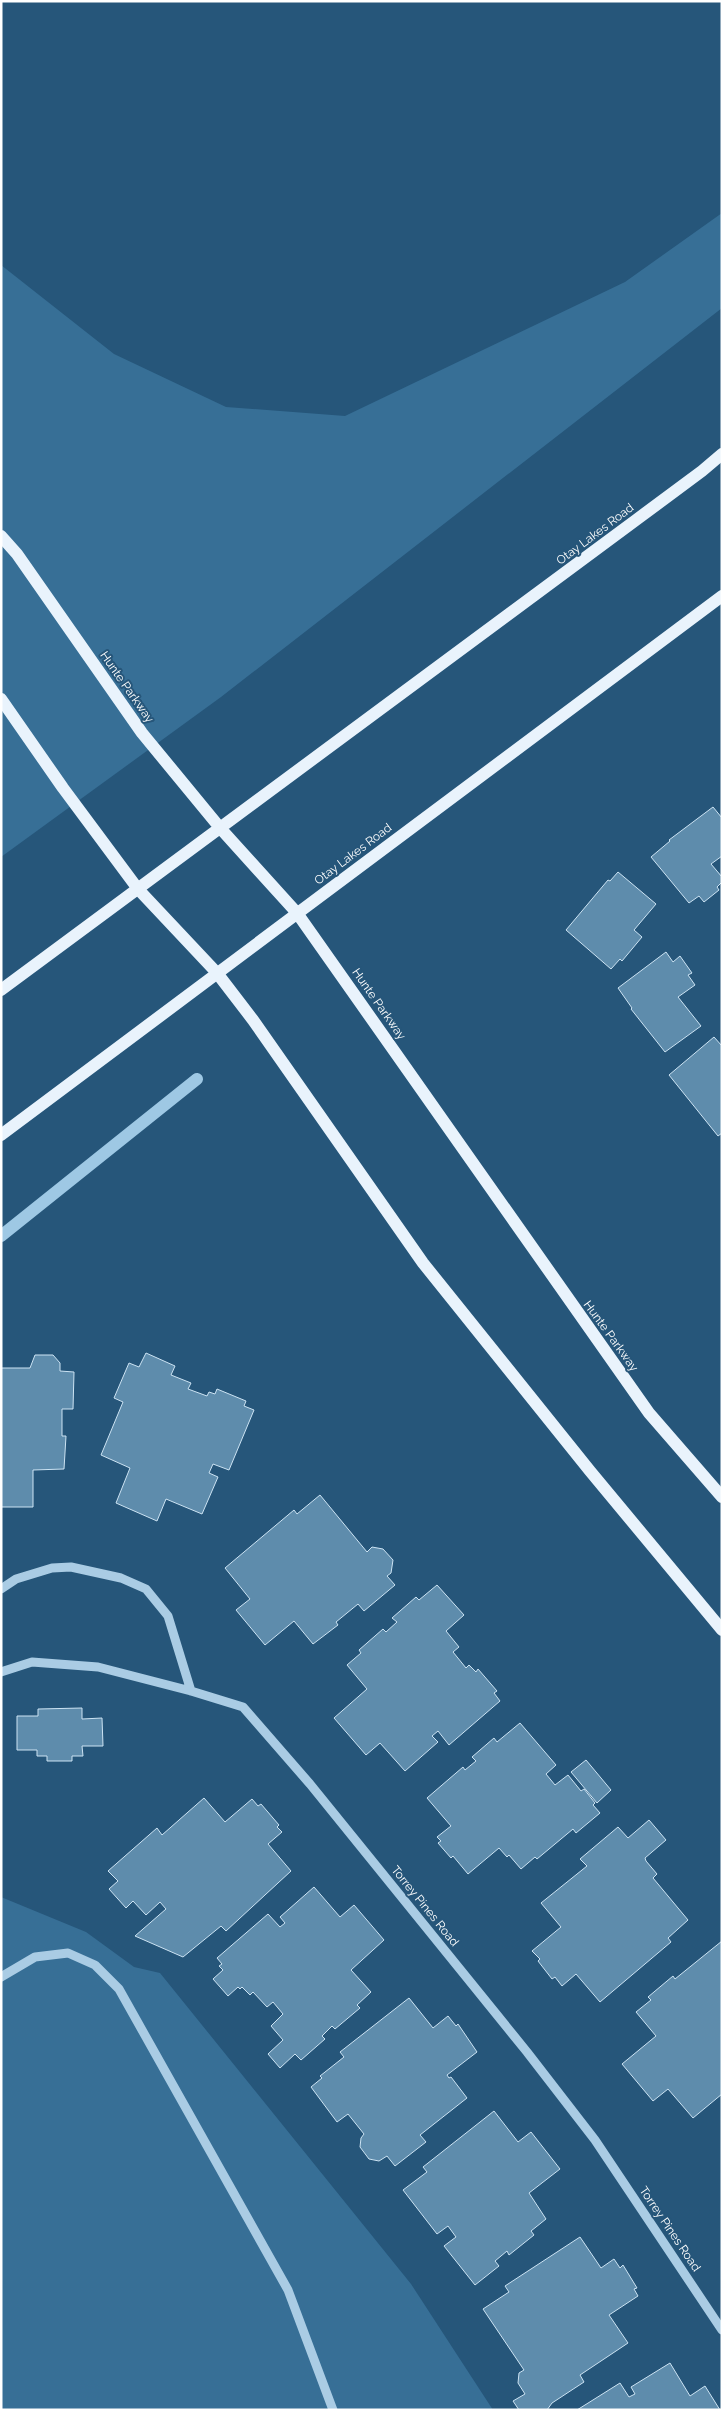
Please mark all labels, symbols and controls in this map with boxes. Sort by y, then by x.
street label: Otay Lakes Road [554,500,636,568]
street label: Hunte Parkway [97,649,157,726]
street label: Otay Lakes Road [312,820,394,888]
street label: Hunte Parkway [349,966,409,1043]
street label: Hunte Parkway [581,1298,642,1374]
street label: Torrey Pines Road [388,1863,462,1949]
street label: Torrey Pines Road [636,2184,704,2274]

